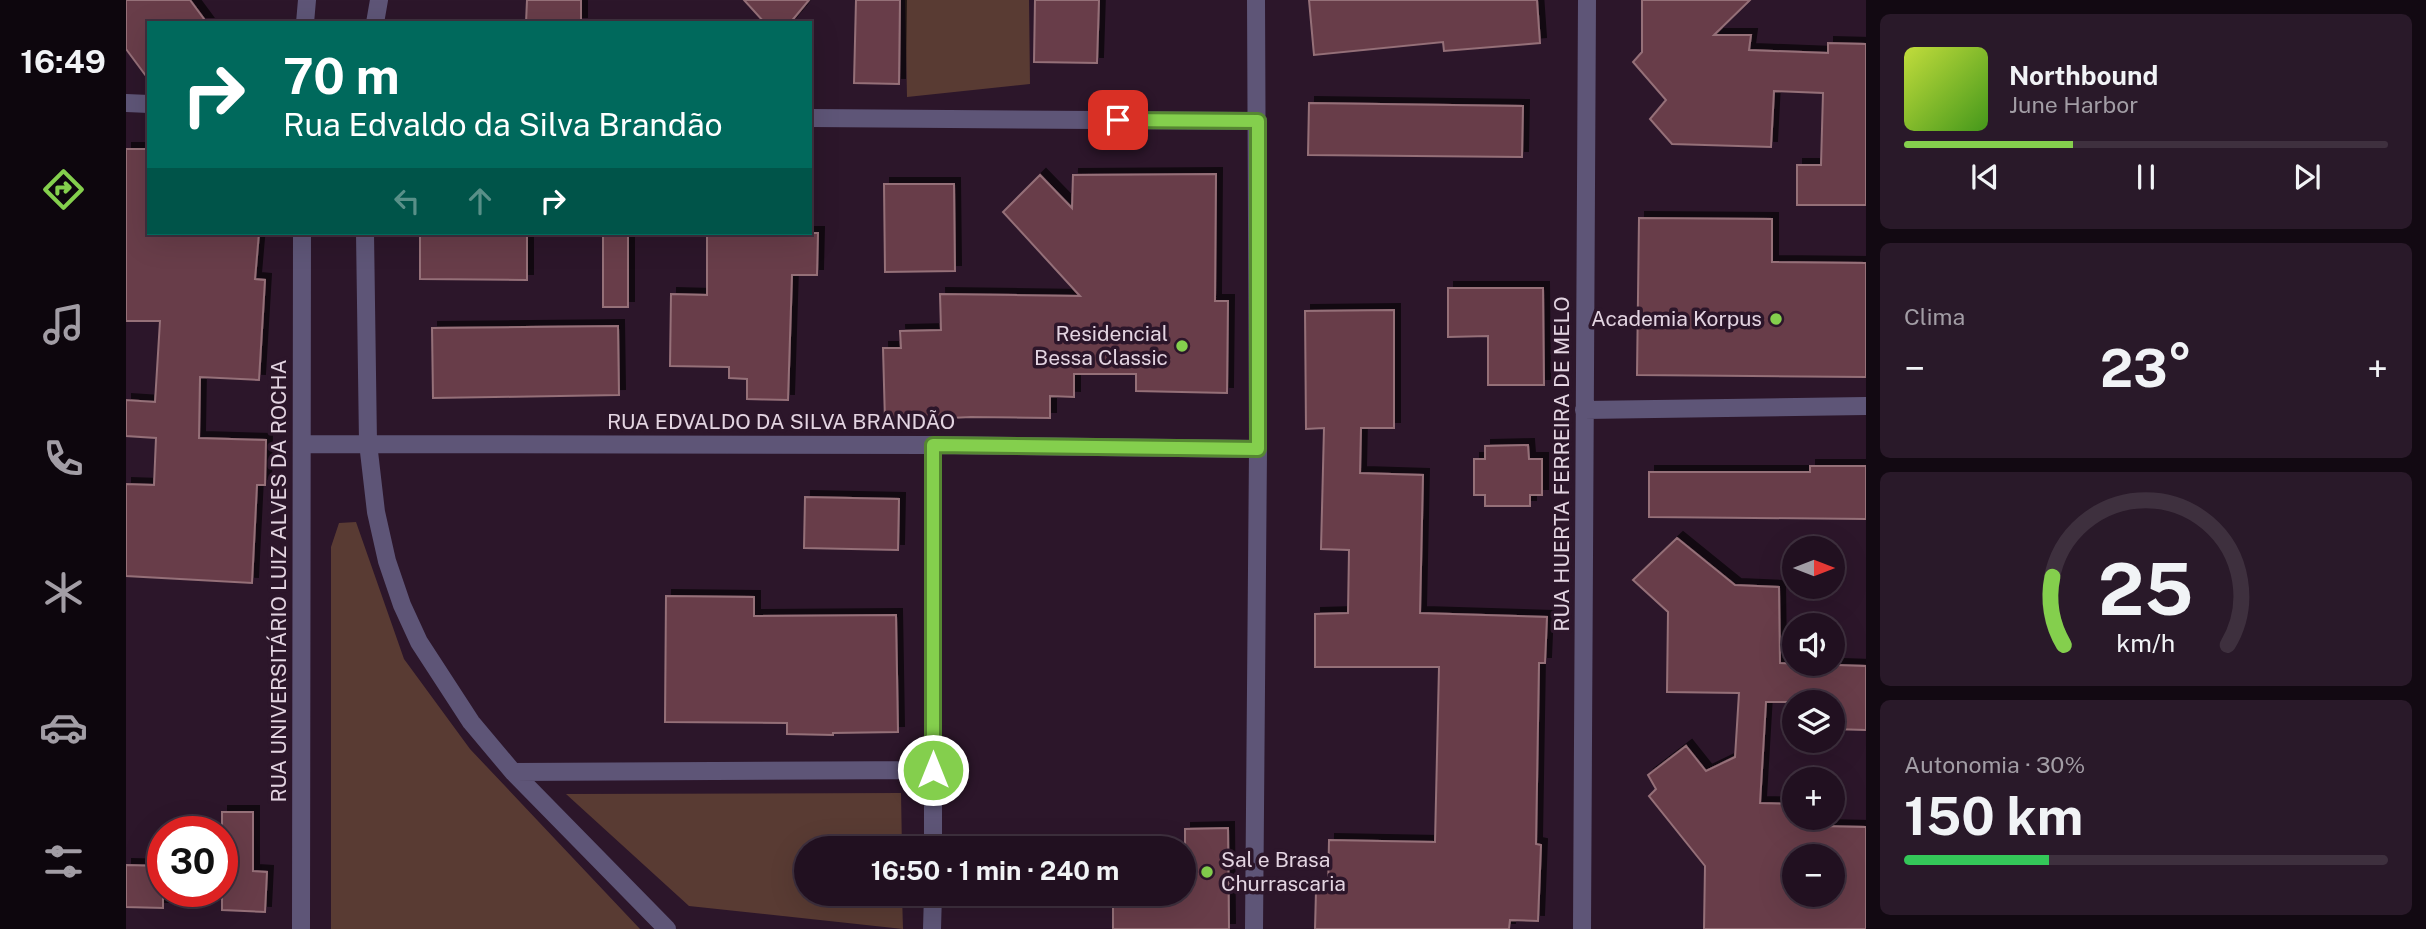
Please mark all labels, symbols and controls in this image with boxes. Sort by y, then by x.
text: 16:49 [20,43,106,80]
text: 70 m [283,47,400,105]
icon: right [168,49,259,140]
text: Northbound [2009,60,2158,91]
pin [1088,90,1148,150]
text: June Harbor [2009,91,2138,118]
icon: arrive [1099,101,1137,139]
text: Rua Edvaldo da Silva Brandão [283,106,723,143]
icon: previous [1966,158,2004,196]
icon: pause [2127,158,2165,196]
icon: next [2288,158,2326,196]
icon: directions [39,165,88,214]
icon: left [388,182,426,220]
icon: ahead [461,182,499,220]
icon: right [534,182,572,220]
street label: RUA HUERTA FERREIRA DE MELO [1549,296,1574,632]
icon: music [39,300,88,349]
text: Clima [1904,303,1965,330]
place label: Academia Korpus [1591,306,1762,331]
marker: Academia Korpus [1768,311,1784,327]
place label: Residencial Bessa Classic [1034,321,1168,370]
marker: Residencial Bessa Classic [1174,338,1190,354]
text: 23° [2100,338,2192,399]
text: − [1904,346,1925,391]
text: + [2367,346,2388,391]
street label: RUA UNIVERSITÁRIO LUIZ ALVES DA ROCHA [266,359,291,803]
street label: RUA EDVALDO DA SILVA BRANDÃO [607,409,955,434]
icon: phone [39,434,88,483]
north arrow [1782,536,1844,598]
map controls [1782,536,1845,907]
text: 25 [2098,546,2194,631]
icon: climate [39,568,88,617]
button: sound [1782,613,1845,676]
text: km/h [2117,628,2175,658]
button: layers [1782,690,1845,753]
icon: car [39,703,88,752]
position arrow [896,733,970,807]
text: Autonomia · 30% [1904,751,2085,778]
button: + [1782,767,1845,830]
text: 150 km [1904,786,2083,847]
speed limit sign: 30 [147,816,238,907]
icon: filters [39,837,88,886]
button: − [1782,844,1845,907]
place label: Sal e Brasa Churrascaria [1221,847,1346,896]
text: 16:50 · 1 min · 240 m [871,855,1119,886]
marker: Sal e Brasa Churrascaria [1199,864,1215,880]

